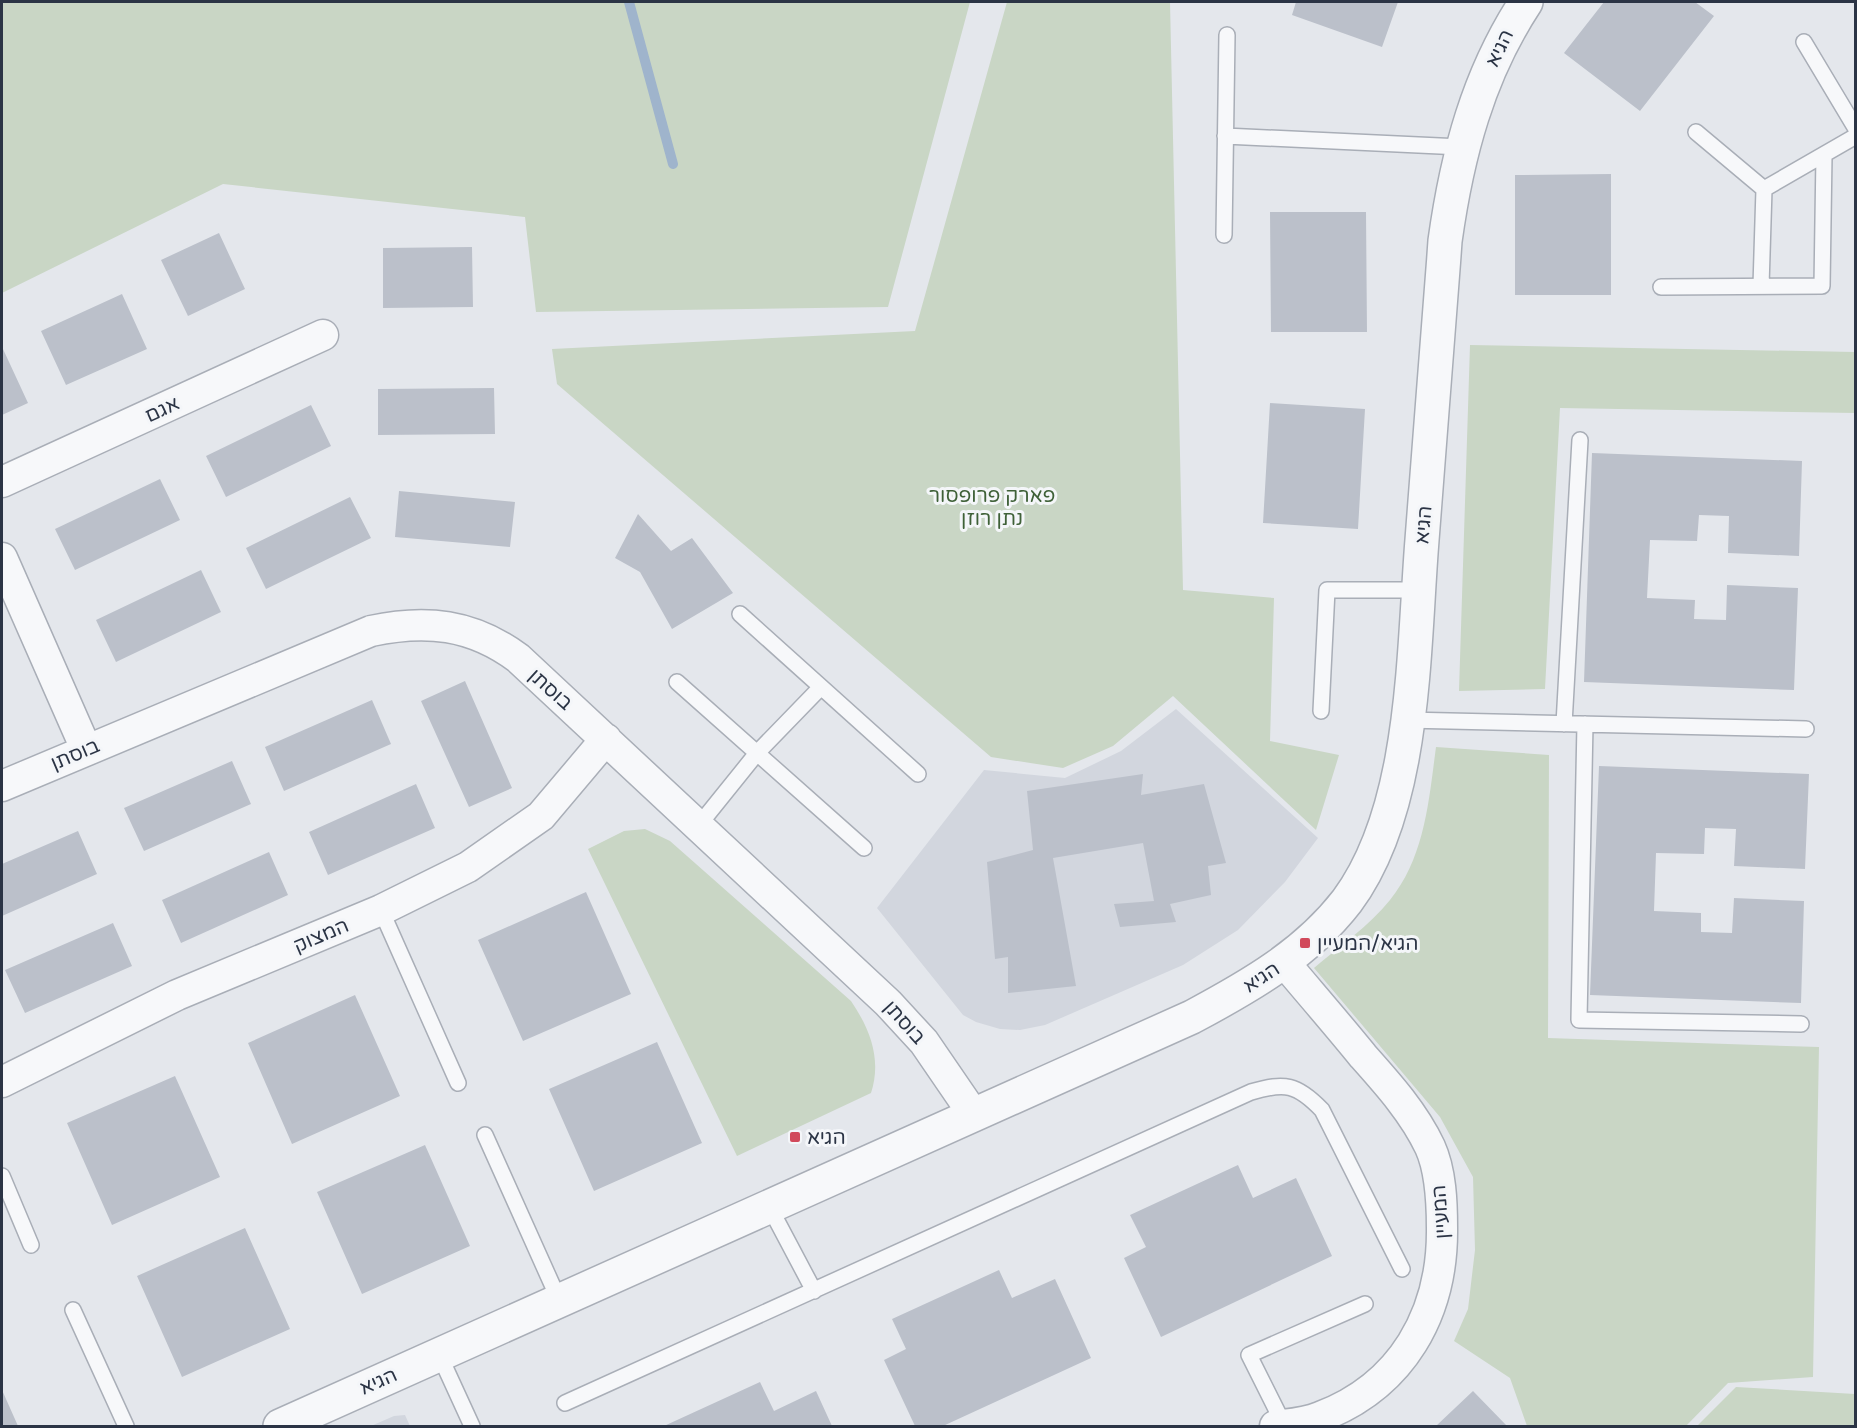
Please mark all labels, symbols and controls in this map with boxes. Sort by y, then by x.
street label: הגיא [1481,26,1519,71]
street label: אגם [141,392,183,428]
park label: פארק פרופסור נתן רוזן [929,484,1055,531]
street label: הגיא [1410,505,1438,545]
street label: בוסתן [523,664,577,716]
street label: בוסתן [47,734,104,776]
street label: המצוק [290,914,352,958]
place label: הגיא/המעיין [1317,932,1419,956]
marker: הגיא/המעיין [1298,936,1312,950]
street label: הגיא [1239,957,1284,998]
street label: בוסתן [878,996,930,1050]
place label: הגיא [807,1126,846,1150]
marker: הגיא [788,1130,802,1144]
street label: המעיין [1427,1184,1455,1240]
street label: הגיא [356,1363,401,1401]

